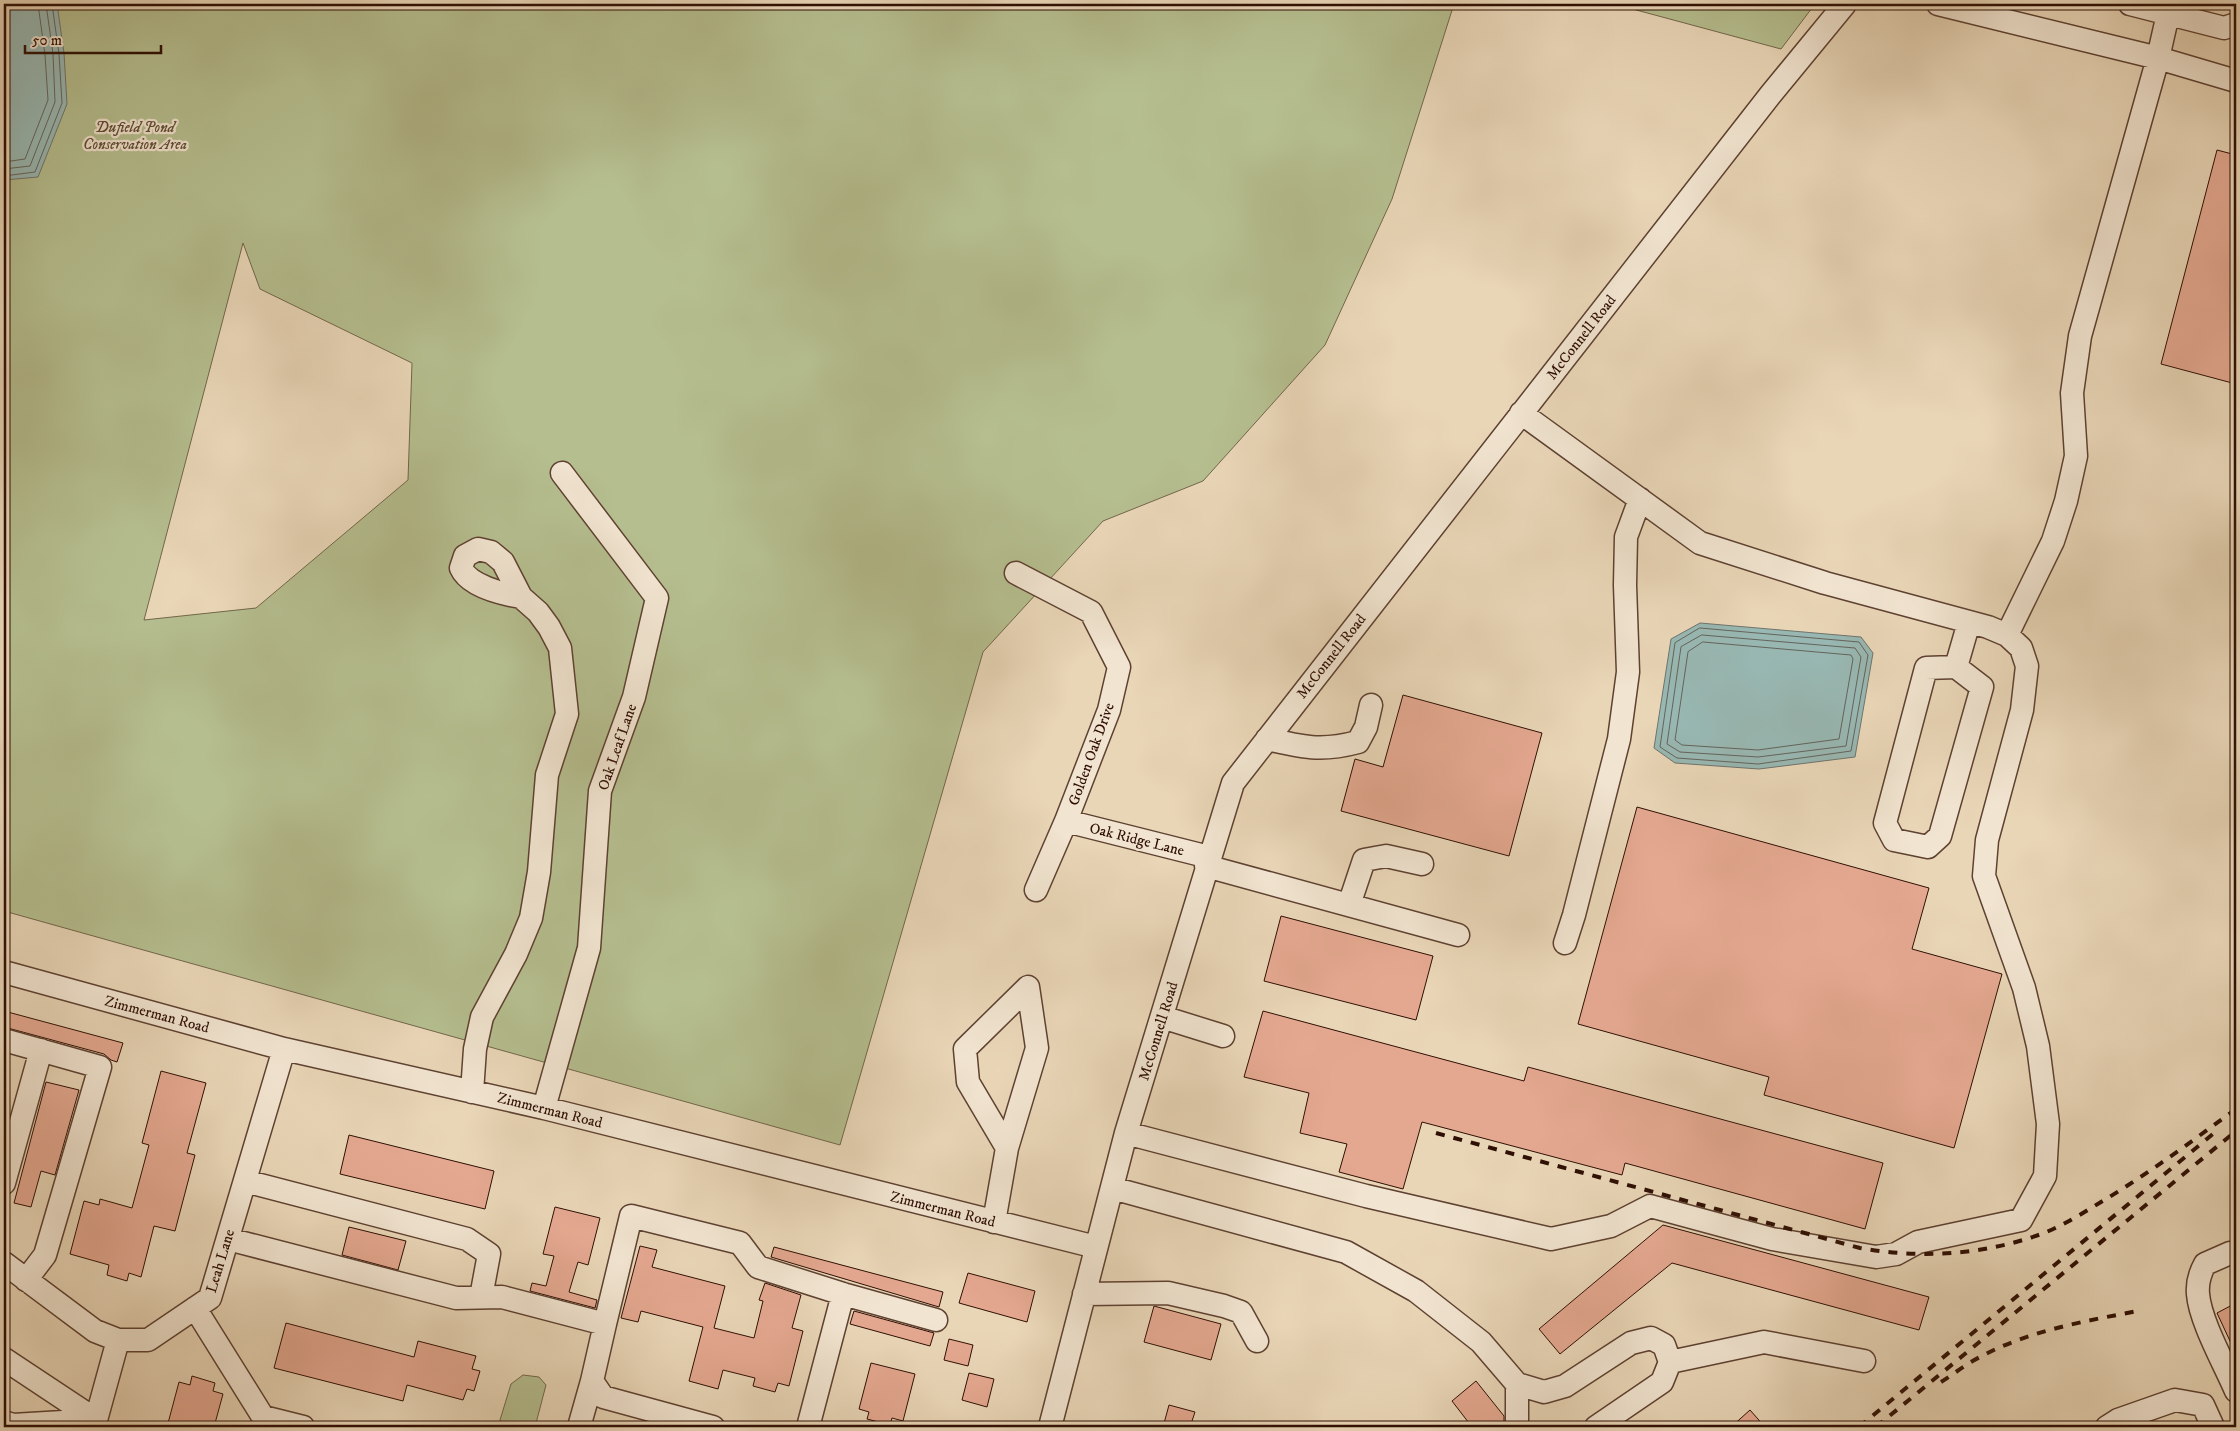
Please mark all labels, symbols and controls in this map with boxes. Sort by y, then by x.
scale bar [25,22,161,54]
text: 50 m [32,31,62,50]
park label: Dufield Pond Conservation Area [83,118,187,154]
street label: McConnell Road [1542,291,1621,383]
street label: McConnell Road [1292,610,1371,702]
street label: Golden Oak Drive [1064,700,1119,808]
street label: Oak Leaf Lane [594,701,641,793]
street label: Oak Ridge Lane [1088,819,1186,860]
street label: McConnell Road [1134,979,1183,1083]
street label: Zimmerman Road [102,991,212,1038]
street label: Zimmerman Road [495,1088,605,1133]
street label: Zimmerman Road [888,1187,998,1232]
street label: Leah Lane [202,1227,239,1295]

